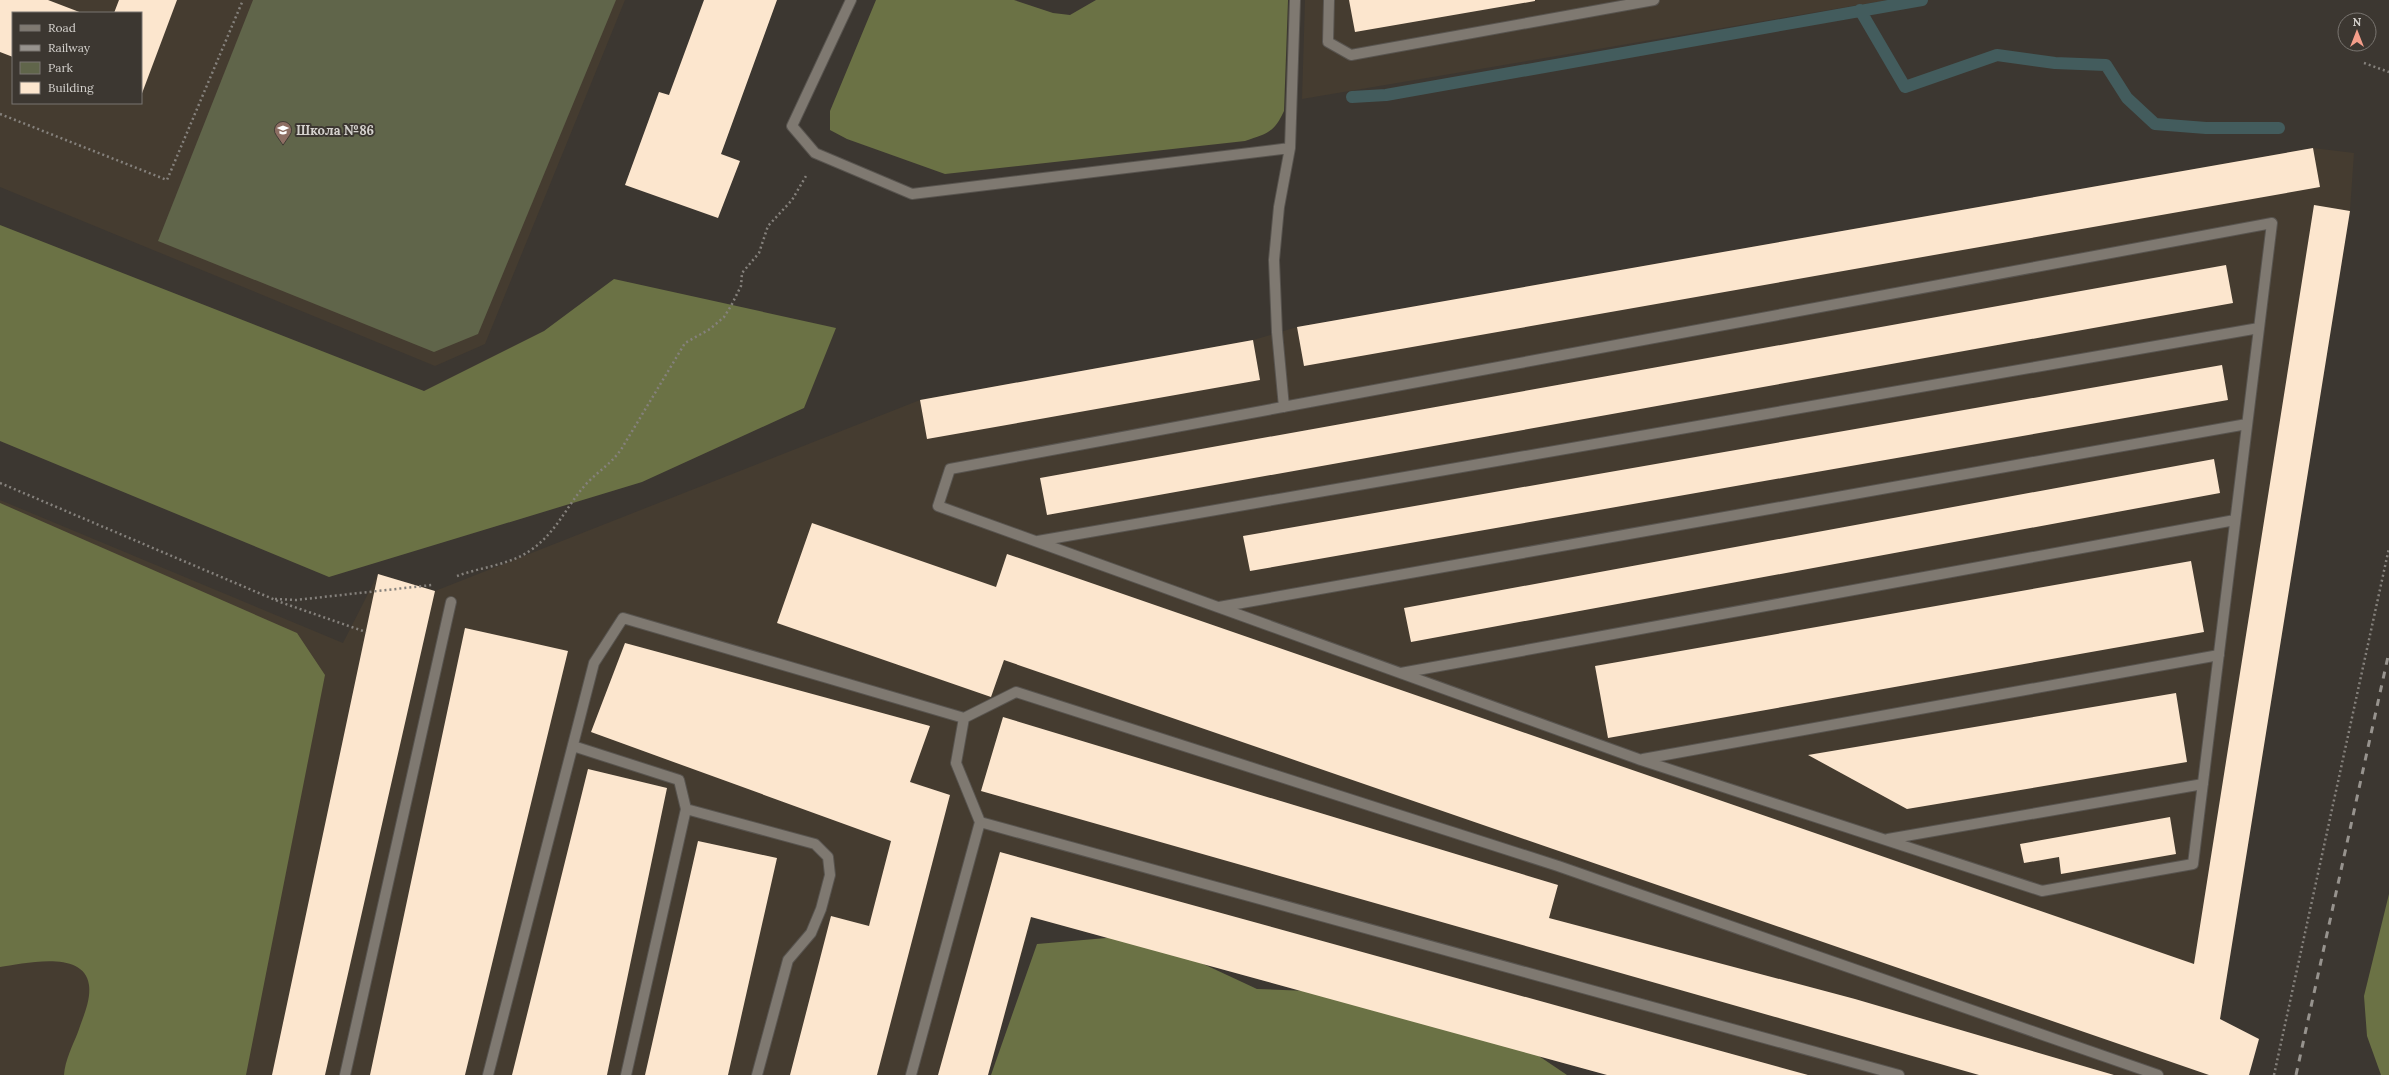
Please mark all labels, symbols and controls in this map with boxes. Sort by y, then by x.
legend [12,12,142,104]
north arrow [2337,12,2377,52]
text: N [2353,15,2362,29]
text: Road [48,20,76,35]
text: Railway [48,40,91,55]
text: Park [48,60,74,75]
text: Building [48,80,94,95]
school or university icon: Школа №86 [273,120,293,145]
place label: Школа №86 [296,122,374,139]

